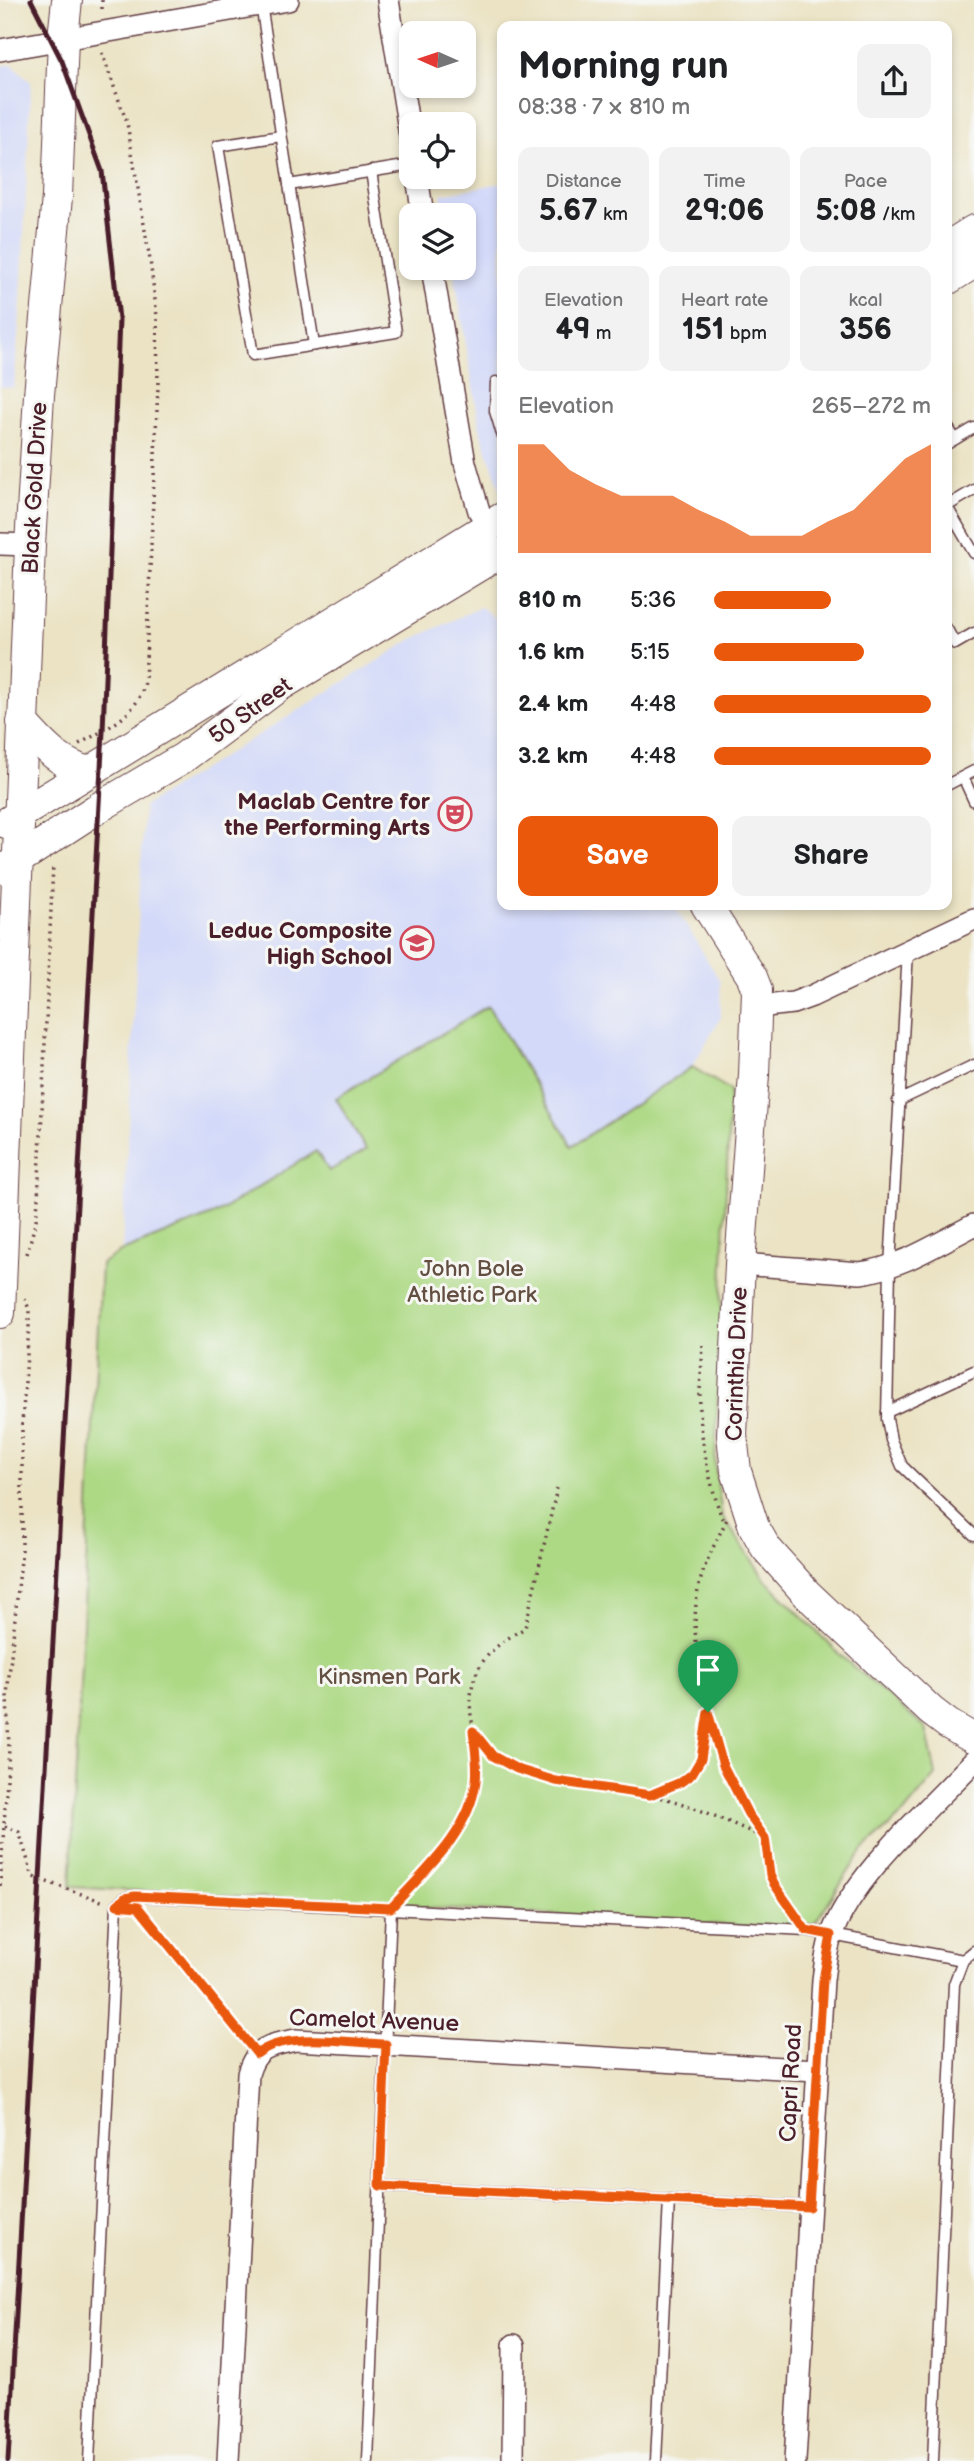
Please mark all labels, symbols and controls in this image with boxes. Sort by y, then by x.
north arrow [399,21,476,98]
map controls [399,21,476,280]
text: Morning run [518,44,729,89]
button: share [857,44,931,118]
text: 08:38 · 7 × 810 m [518,93,690,121]
button: locate [399,112,476,189]
text: Distance [546,170,621,193]
text: Time [703,170,746,193]
text: Pace [844,170,887,193]
text: 5.67 [539,193,598,229]
text: 29:06 [685,193,764,229]
text: 5:08 [816,193,877,229]
button: layers [399,203,476,280]
text: km [598,203,628,226]
text: /km [877,203,915,226]
text: Elevation [544,289,623,312]
text: Heart rate [681,289,768,312]
text: kcal [848,289,883,312]
text: 49 [555,312,591,348]
text: 151 [682,312,725,348]
text: 356 [839,312,892,348]
text: m [591,322,612,345]
text: bpm [725,322,767,345]
text: Elevation [518,392,614,420]
text: 265–272 m [811,392,931,420]
street label: Black Gold Drive [17,401,53,575]
text: 810 m [518,586,582,614]
text: 5:36 [630,586,676,614]
text: 1.6 km [518,638,585,666]
text: 5:15 [630,638,670,666]
street label: 50 Street [204,671,297,750]
text: 2.4 km [518,690,588,718]
text: 4:48 [630,690,676,718]
text: 3.2 km [518,742,588,770]
text: 4:48 [630,742,676,770]
place label: Maclab Centre for the Performing Arts [224,788,431,842]
theatre icon: Maclab Centre for the Performing Arts [436,795,474,833]
button: Save [518,816,718,896]
button: Share [732,816,931,896]
place label: Leduc Composite High School [208,917,392,971]
school or university icon: Leduc Composite High School [398,924,436,962]
park label: John Bole Athletic Park [407,1255,537,1309]
street label: Corinthia Drive [720,1286,754,1442]
pin [678,1640,738,1712]
icon: arrive [689,1651,727,1689]
park label: Kinsmen Park [318,1663,461,1691]
street label: Camelot Avenue [288,2004,460,2038]
street label: Capri Road [774,2023,808,2143]

